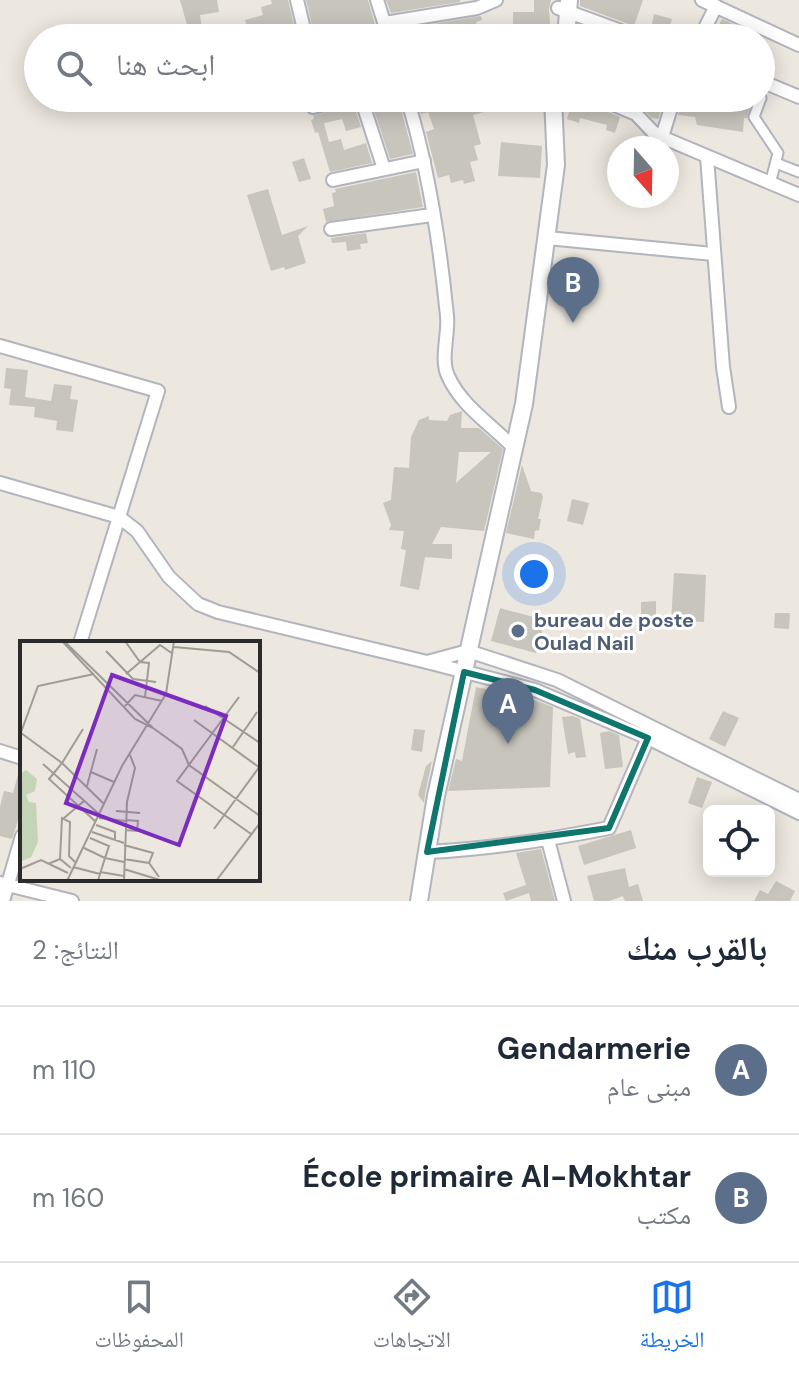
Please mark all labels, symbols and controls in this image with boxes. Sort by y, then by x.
search box [24,24,775,112]
text: ابحث هنا [116,45,215,84]
icon: search [52,46,96,90]
north arrow [607,136,679,208]
pin: B [547,257,599,323]
your location [514,554,554,594]
place label: bureau de poste Oulad Nail [534,607,694,656]
marker: bureau de poste Oulad Nail [509,622,527,640]
inset map [20,641,260,881]
pin: A [482,678,534,744]
map controls [703,805,775,877]
button: locate [703,805,775,877]
text: بالقرب منك [626,926,767,971]
text: النتائج: 2 [32,933,119,967]
text: Gendarmerie [497,1029,691,1068]
text: 110 m [32,1053,96,1087]
text: A [732,1053,750,1087]
text: مبنى عام [607,1070,691,1104]
text: École primaire Al-Mokhtar [302,1157,691,1196]
text: 160 m [32,1181,104,1215]
text: B [733,1181,749,1215]
text: مكتب [637,1198,691,1232]
tab: المحفوظات [94,1275,184,1361]
tab: الاتجاهات [373,1275,451,1361]
tab: الخريطة [640,1275,705,1361]

